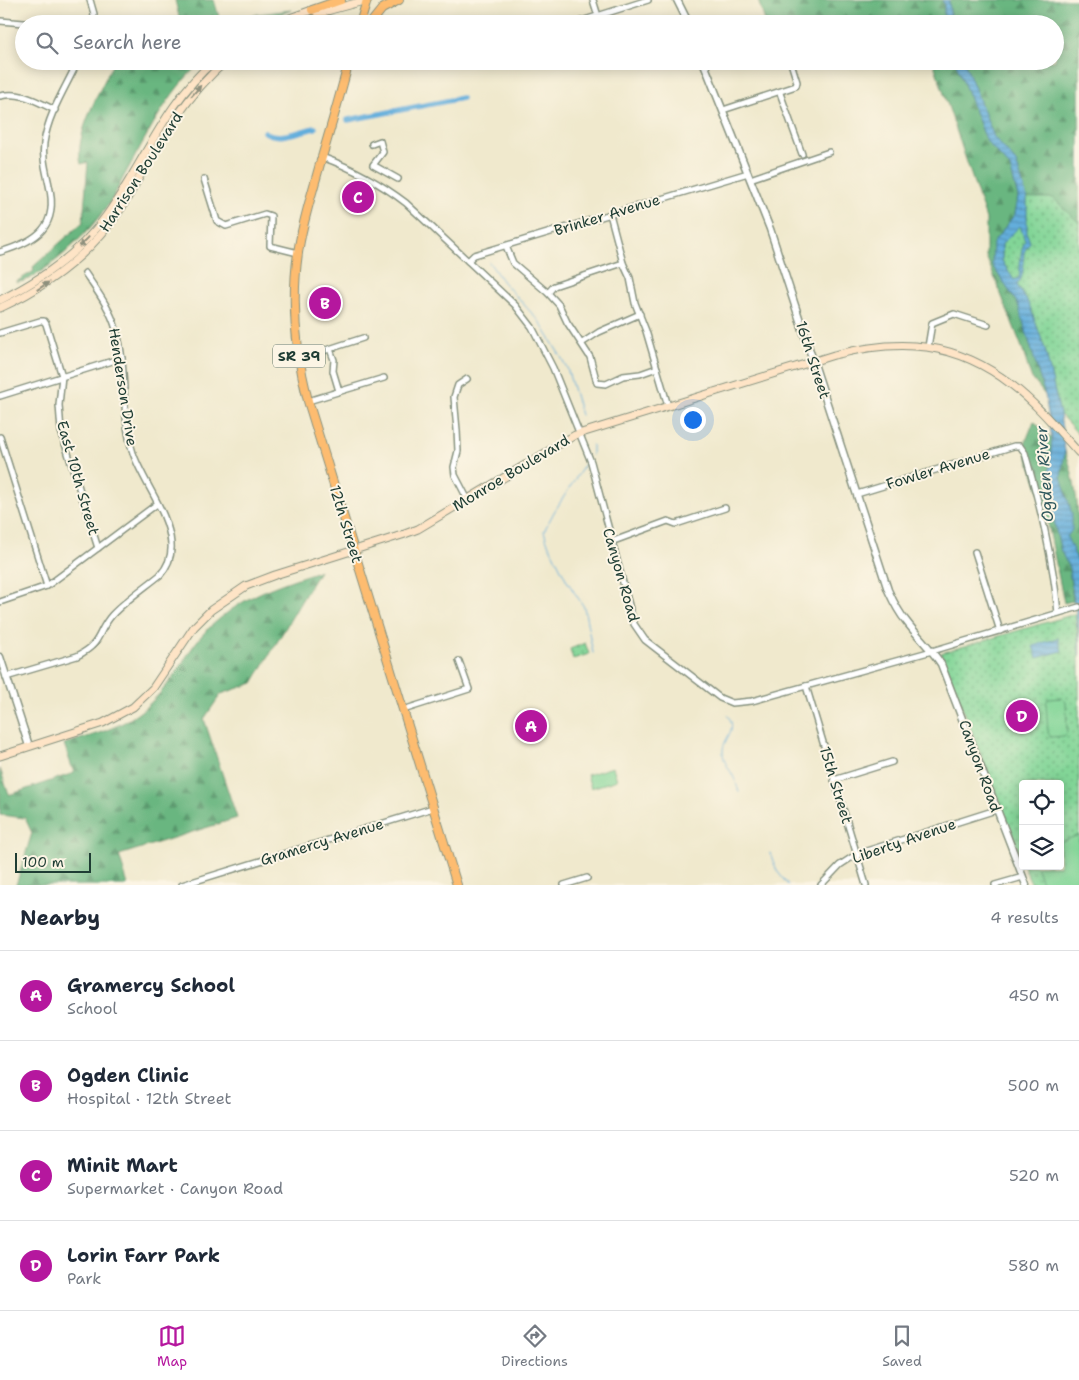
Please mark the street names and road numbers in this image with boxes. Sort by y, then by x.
street label: Harrison Boulevard [95,108,188,236]
street label: Brinker Avenue [552,189,662,241]
street label: 16th Street [791,318,835,402]
street label: Henderson Drive [104,326,142,448]
road number: SR 39 [273,344,325,368]
street label: East 10th Street [52,418,104,538]
street label: Monroe Boulevard [449,430,574,516]
street label: Fowler Avenue [884,444,992,494]
street label: 12th Street [325,483,367,565]
street label: Canyon Road [598,526,644,625]
street label: Canyon Road [954,717,1006,815]
street label: 15th Street [815,744,857,826]
street label: Gramercy Avenue [258,814,386,870]
street label: Liberty Avenue [849,814,959,868]

